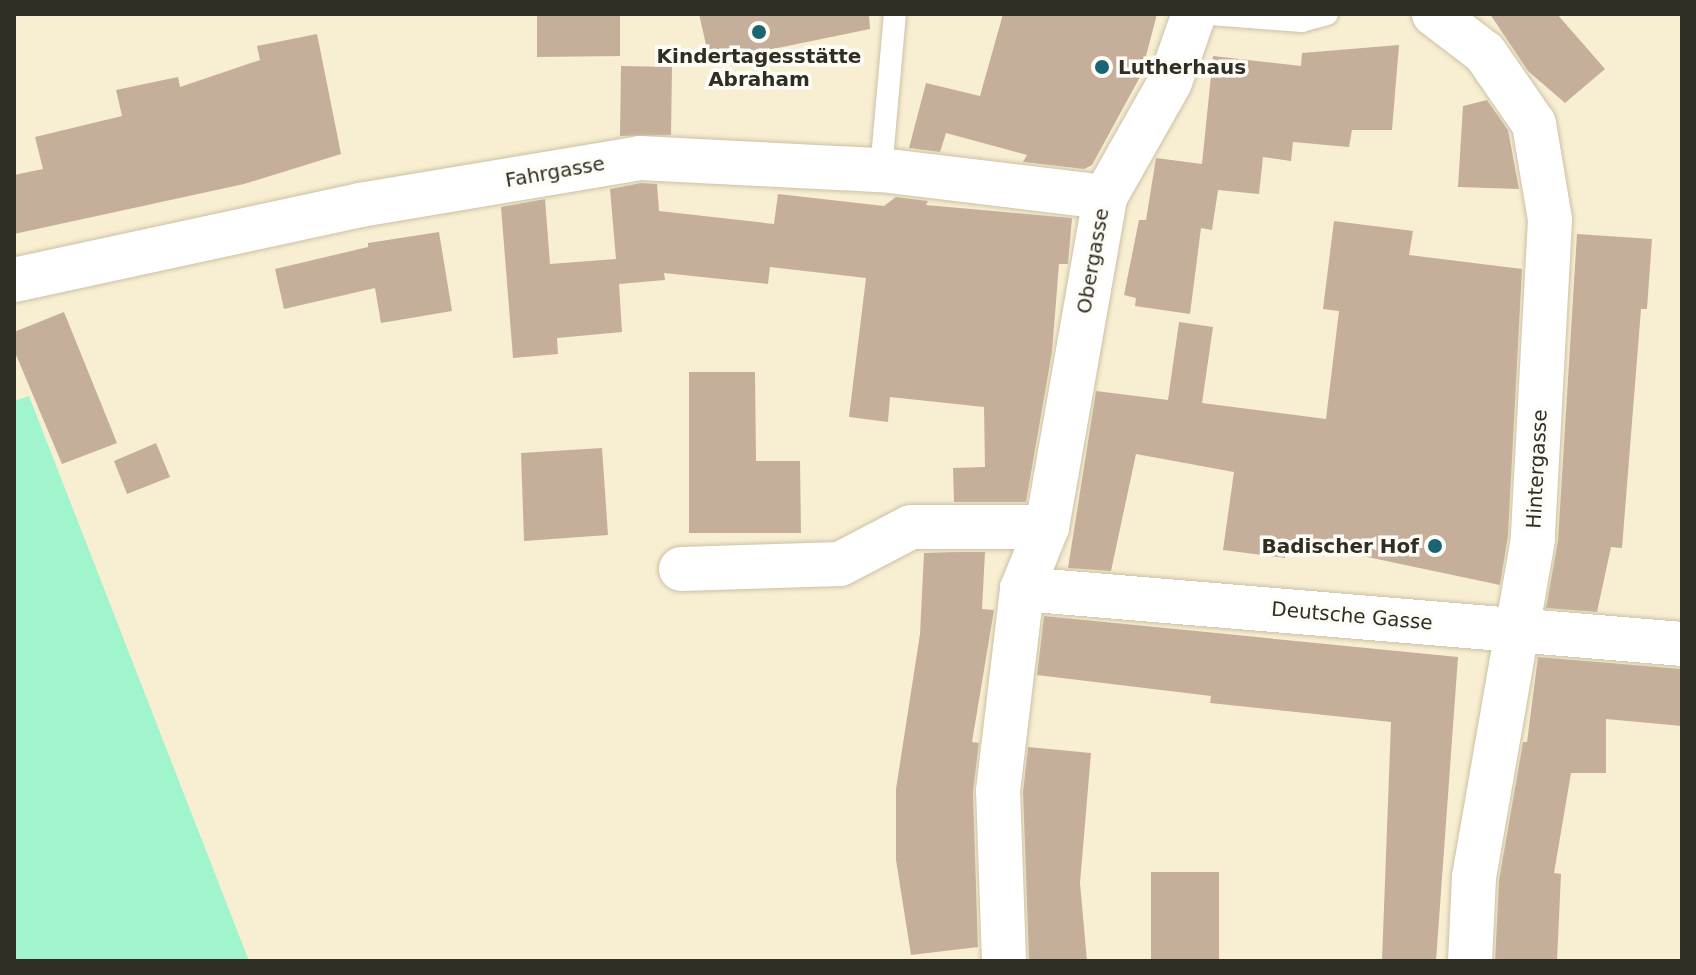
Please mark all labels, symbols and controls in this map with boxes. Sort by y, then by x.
marker: Kindertagesstätte Abraham [750,23,768,41]
place label: Kindertagesstätte Abraham [657,44,861,91]
place label: Lutherhaus [1118,55,1246,79]
marker: Lutherhaus [1093,58,1111,76]
street label: Fahrgasse [503,151,607,193]
street label: Obergasse [1072,206,1114,316]
street label: Hintergasse [1522,409,1552,529]
place label: Badischer Hof [1262,534,1419,558]
marker: Badischer Hof [1426,537,1444,555]
street label: Deutsche Gasse [1270,597,1434,635]

